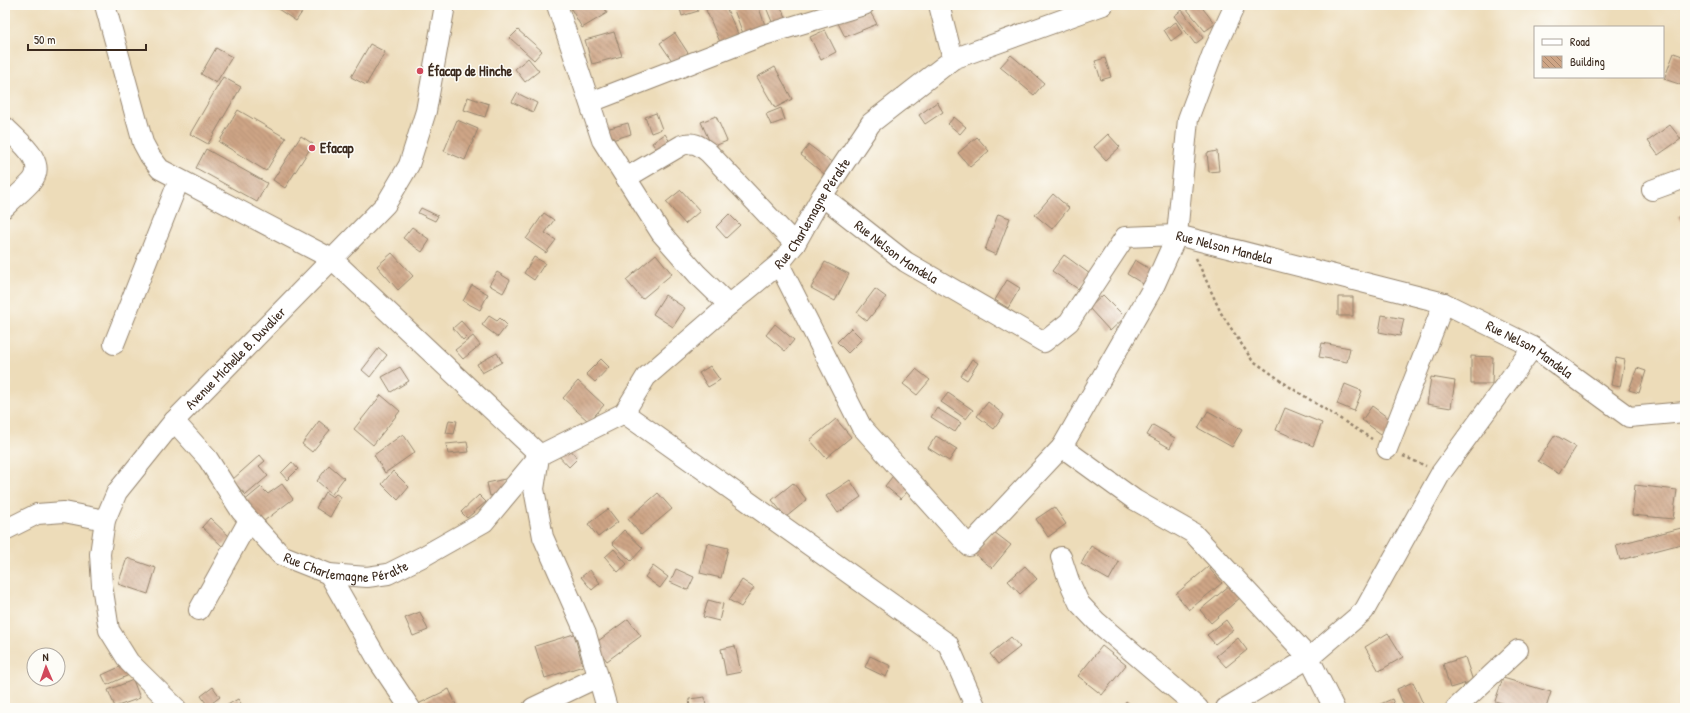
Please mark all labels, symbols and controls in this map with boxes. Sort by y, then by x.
scale bar [28,26,146,52]
legend [1534,26,1664,78]
text: 50 m [34,31,55,48]
text: Road [1570,33,1590,50]
text: Building [1570,53,1605,70]
place label: Éfacap de Hinche [428,61,512,82]
marker: Éfacap de Hinche [415,66,425,76]
place label: Efacap [320,138,355,159]
marker: Efacap [307,143,317,153]
street label: Rue Charlemagne Péralte [770,153,854,273]
street label: Rue Nelson Mandela [851,215,942,288]
street label: Rue Nelson Mandela [1174,225,1275,268]
street label: Avenue Michelle B. Duvalier [181,302,290,413]
street label: Rue Nelson Mandela [1483,315,1578,382]
street label: Rue Charlemagne Péralte [281,547,411,586]
north arrow [26,647,66,687]
text: N [42,650,49,664]

